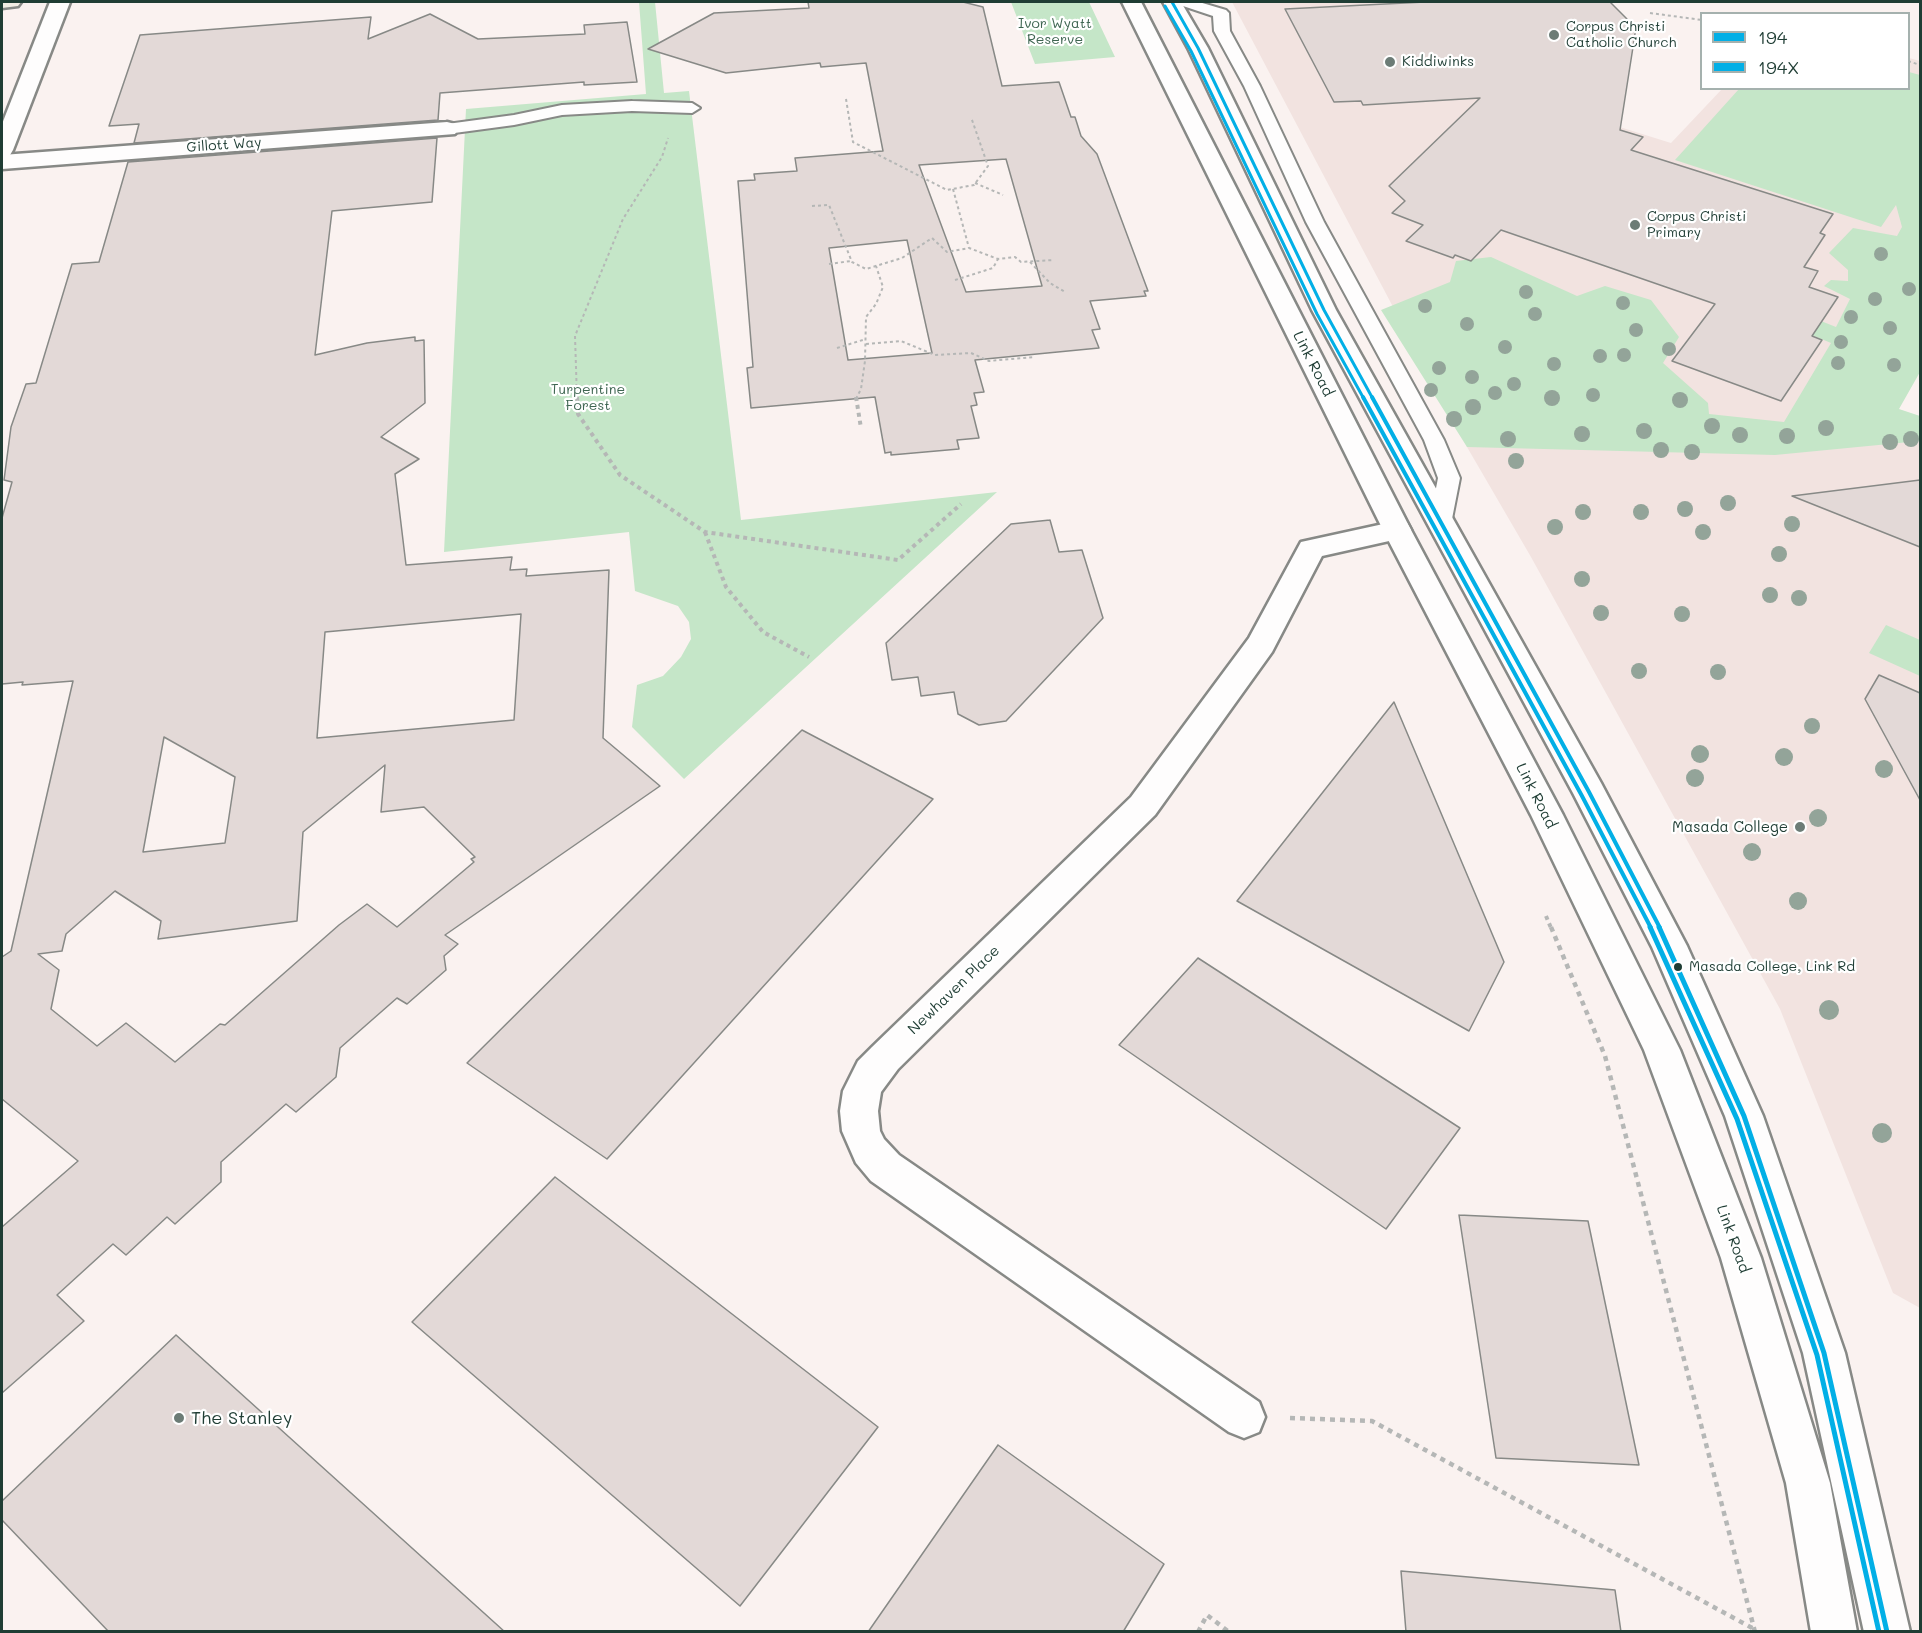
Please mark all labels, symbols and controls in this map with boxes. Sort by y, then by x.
legend [1700,12,1910,90]
park label: Ivor Wyatt Reserve [1018,16,1092,48]
place label: Corpus Christi Catholic Church [1566,19,1676,51]
text: 194 [1758,25,1787,49]
marker: Corpus Christi Catholic Church [1547,28,1561,42]
place label: Kiddiwinks [1402,54,1474,70]
marker: Kiddiwinks [1383,55,1397,69]
text: 194X [1758,55,1799,79]
street label: Gillott Way [186,134,262,156]
place label: Corpus Christi Primary [1647,209,1746,242]
marker: Corpus Christi Primary [1628,218,1642,232]
street label: Link Road [1289,328,1337,400]
park label: Turpentine Forest [551,382,625,414]
street label: Link Road [1512,760,1560,832]
place label: Masada College [1672,818,1788,836]
marker: Masada College [1793,820,1807,834]
street label: Newhaven Place [904,942,1004,1038]
place label: Masada College, Link Rd [1689,959,1855,975]
marker: Masada College, Link Rd [1672,961,1684,973]
street label: Link Road [1712,1203,1754,1275]
place label: The Stanley [191,1407,292,1429]
marker: The Stanley [172,1411,186,1425]

